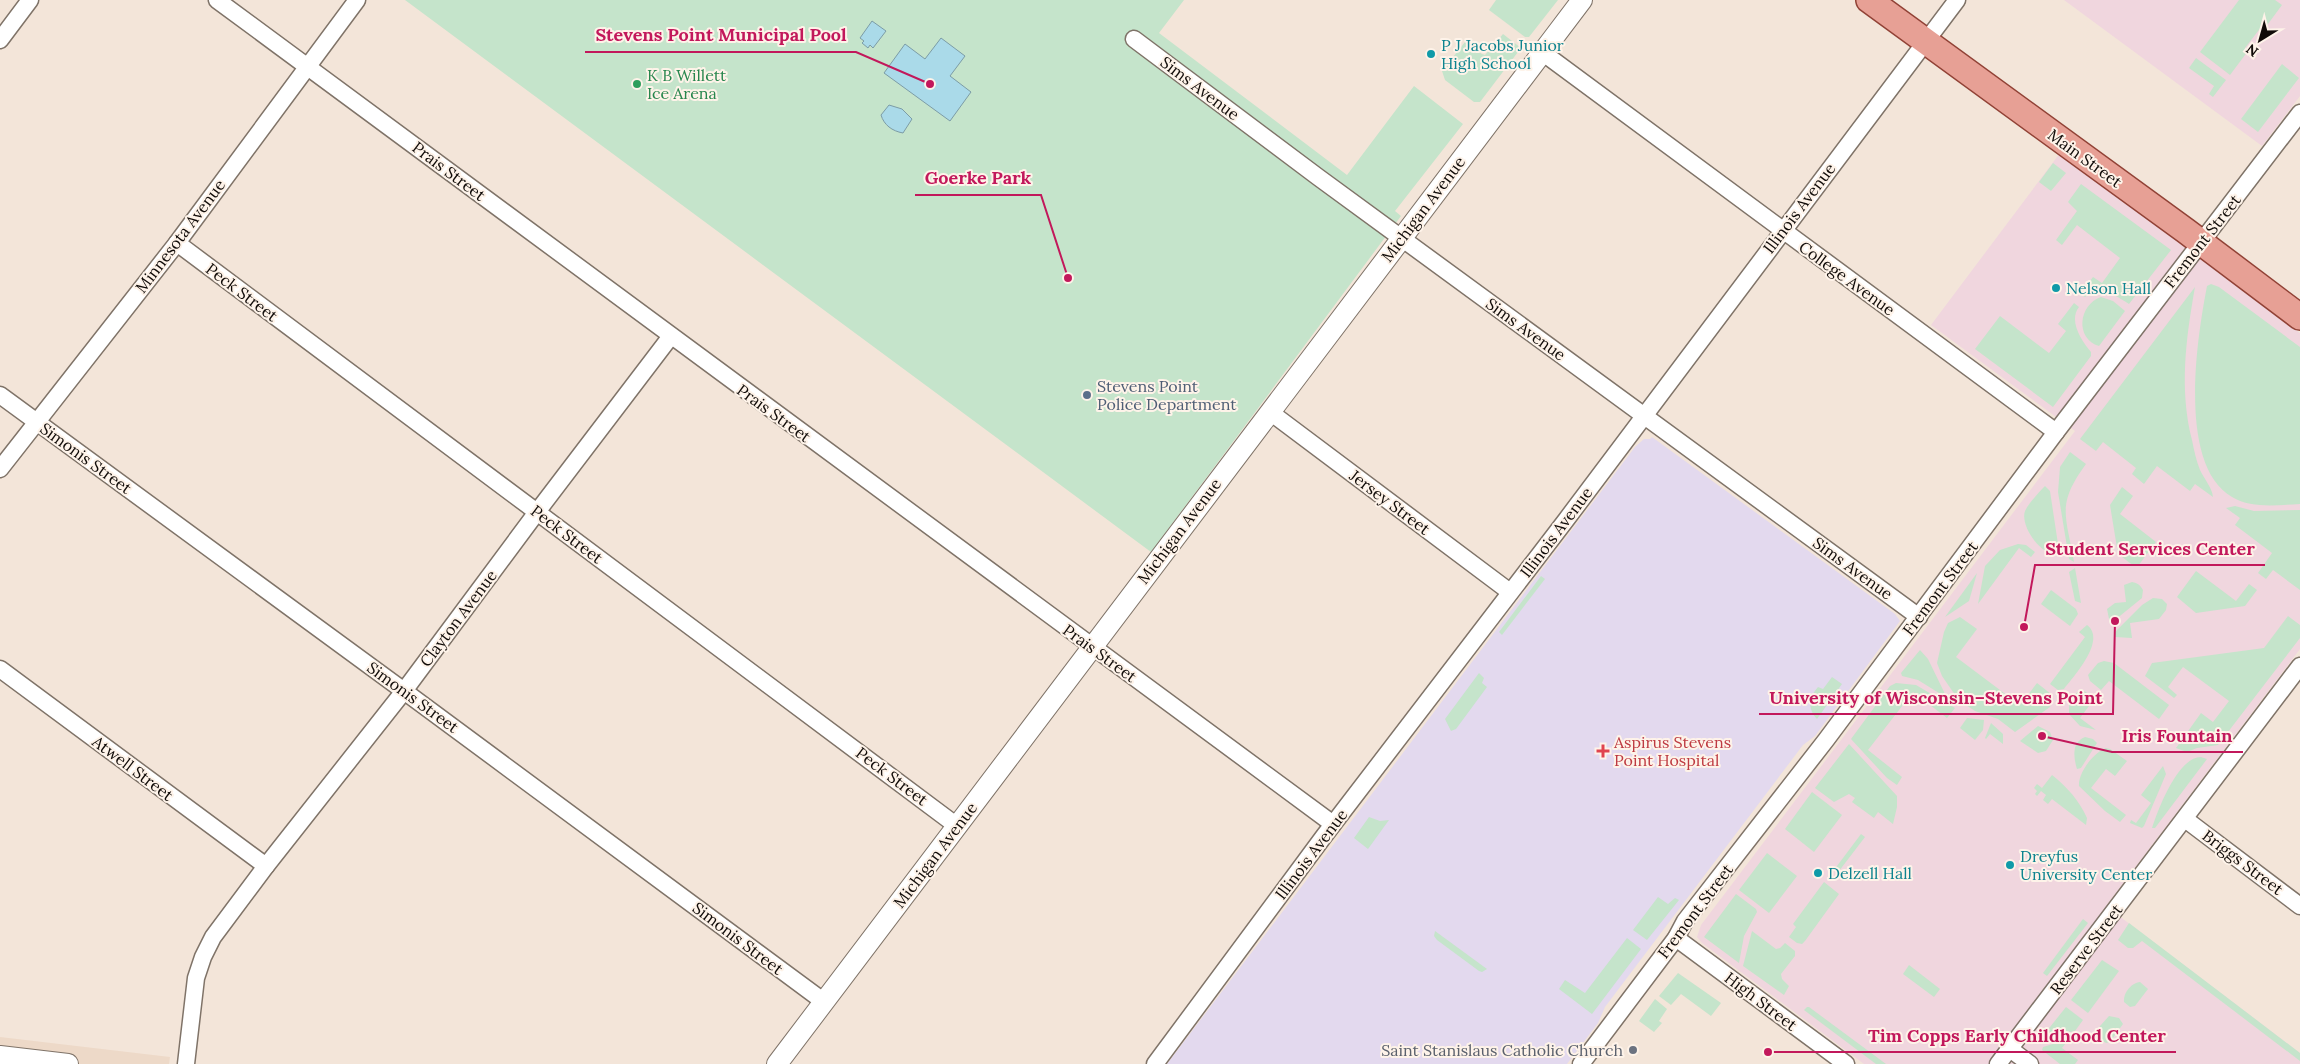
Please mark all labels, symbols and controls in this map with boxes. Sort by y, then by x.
north arrow [2235,15,2285,65]
callout: Stevens Point Municipal Pool [585,19,856,52]
text: Stevens Point Municipal Pool [595,23,847,46]
place label: P J Jacobs Junior High School [1441,35,1564,73]
text: N [2242,40,2262,61]
marker: P J Jacobs Junior High School [1425,48,1437,60]
street label: Sims Avenue [1157,52,1244,124]
place label: K B Willett Ice Arena [647,65,727,103]
marker: K B Willett Ice Arena [631,78,643,90]
street label: Main Street [2044,124,2127,192]
street label: Prais Street [409,137,490,205]
street label: Michigan Avenue [1377,152,1469,266]
street label: Illinois Avenue [1758,159,1840,257]
callout: Goerke Park [915,162,1041,195]
text: Goerke Park [925,166,1032,189]
street label: Minnesota Avenue [131,175,229,297]
street label: Fremont Street [2159,190,2245,292]
street label: College Avenue [1795,236,1899,320]
street label: Peck Street [202,258,283,326]
place label: Nelson Hall [2066,278,2151,298]
marker: Nelson Hall [2050,282,2062,294]
street label: Sims Avenue [1482,293,1570,365]
place label: Stevens Point Police Department [1097,376,1237,414]
street label: Prais Street [733,380,815,447]
marker: Stevens Point Police Department [1081,389,1093,401]
street label: Simonis Street [36,418,136,498]
street label: Jersey Street [1345,465,1435,539]
street label: Michigan Avenue [1133,474,1225,588]
street label: Illinois Avenue [1515,483,1597,581]
street label: Peck Street [527,500,608,568]
street label: Sims Avenue [1809,532,1897,604]
callout: Student Services Center [2035,532,2265,565]
street label: Fremont Street [1898,536,1983,639]
text: Student Services Center [2045,537,2255,560]
street label: Clayton Avenue [415,565,501,670]
street label: Prais Street [1059,620,1141,687]
street label: Simonis Street [363,657,463,737]
callout: University of Wisconsin–Stevens Point [1759,681,2113,714]
text: University of Wisconsin–Stevens Point [1769,686,2103,709]
callout: Iris Fountain [2112,719,2243,752]
text: Iris Fountain [2121,724,2233,747]
street label: Atwell Street [88,731,178,805]
place label: Aspirus Stevens Point Hospital [1613,732,1731,770]
street label: Peck Street [852,742,933,810]
marker: Aspirus Stevens Point Hospital [1596,744,1610,758]
street label: Michigan Avenue [889,798,981,912]
street label: Illinois Avenue [1270,805,1352,903]
street label: Briggs Street [2199,825,2288,899]
place label: Dreyfus University Center [2020,846,2152,884]
street label: Fremont Street [1653,859,1738,962]
marker: Dreyfus University Center [2004,859,2016,871]
place label: Delzell Hall [1828,863,1912,883]
marker: Delzell Hall [1812,867,1824,879]
street label: Simonis Street [689,897,788,979]
street label: Reserve Street [2046,899,2127,998]
street label: High Street [1721,967,1802,1035]
callout: Tim Copps Early Childhood Center [1858,1019,2176,1052]
text: Tim Copps Early Childhood Center [1868,1024,2166,1047]
place label: Saint Stanislaus Catholic Church [1381,1040,1623,1060]
marker: Saint Stanislaus Catholic Church [1627,1044,1639,1056]

